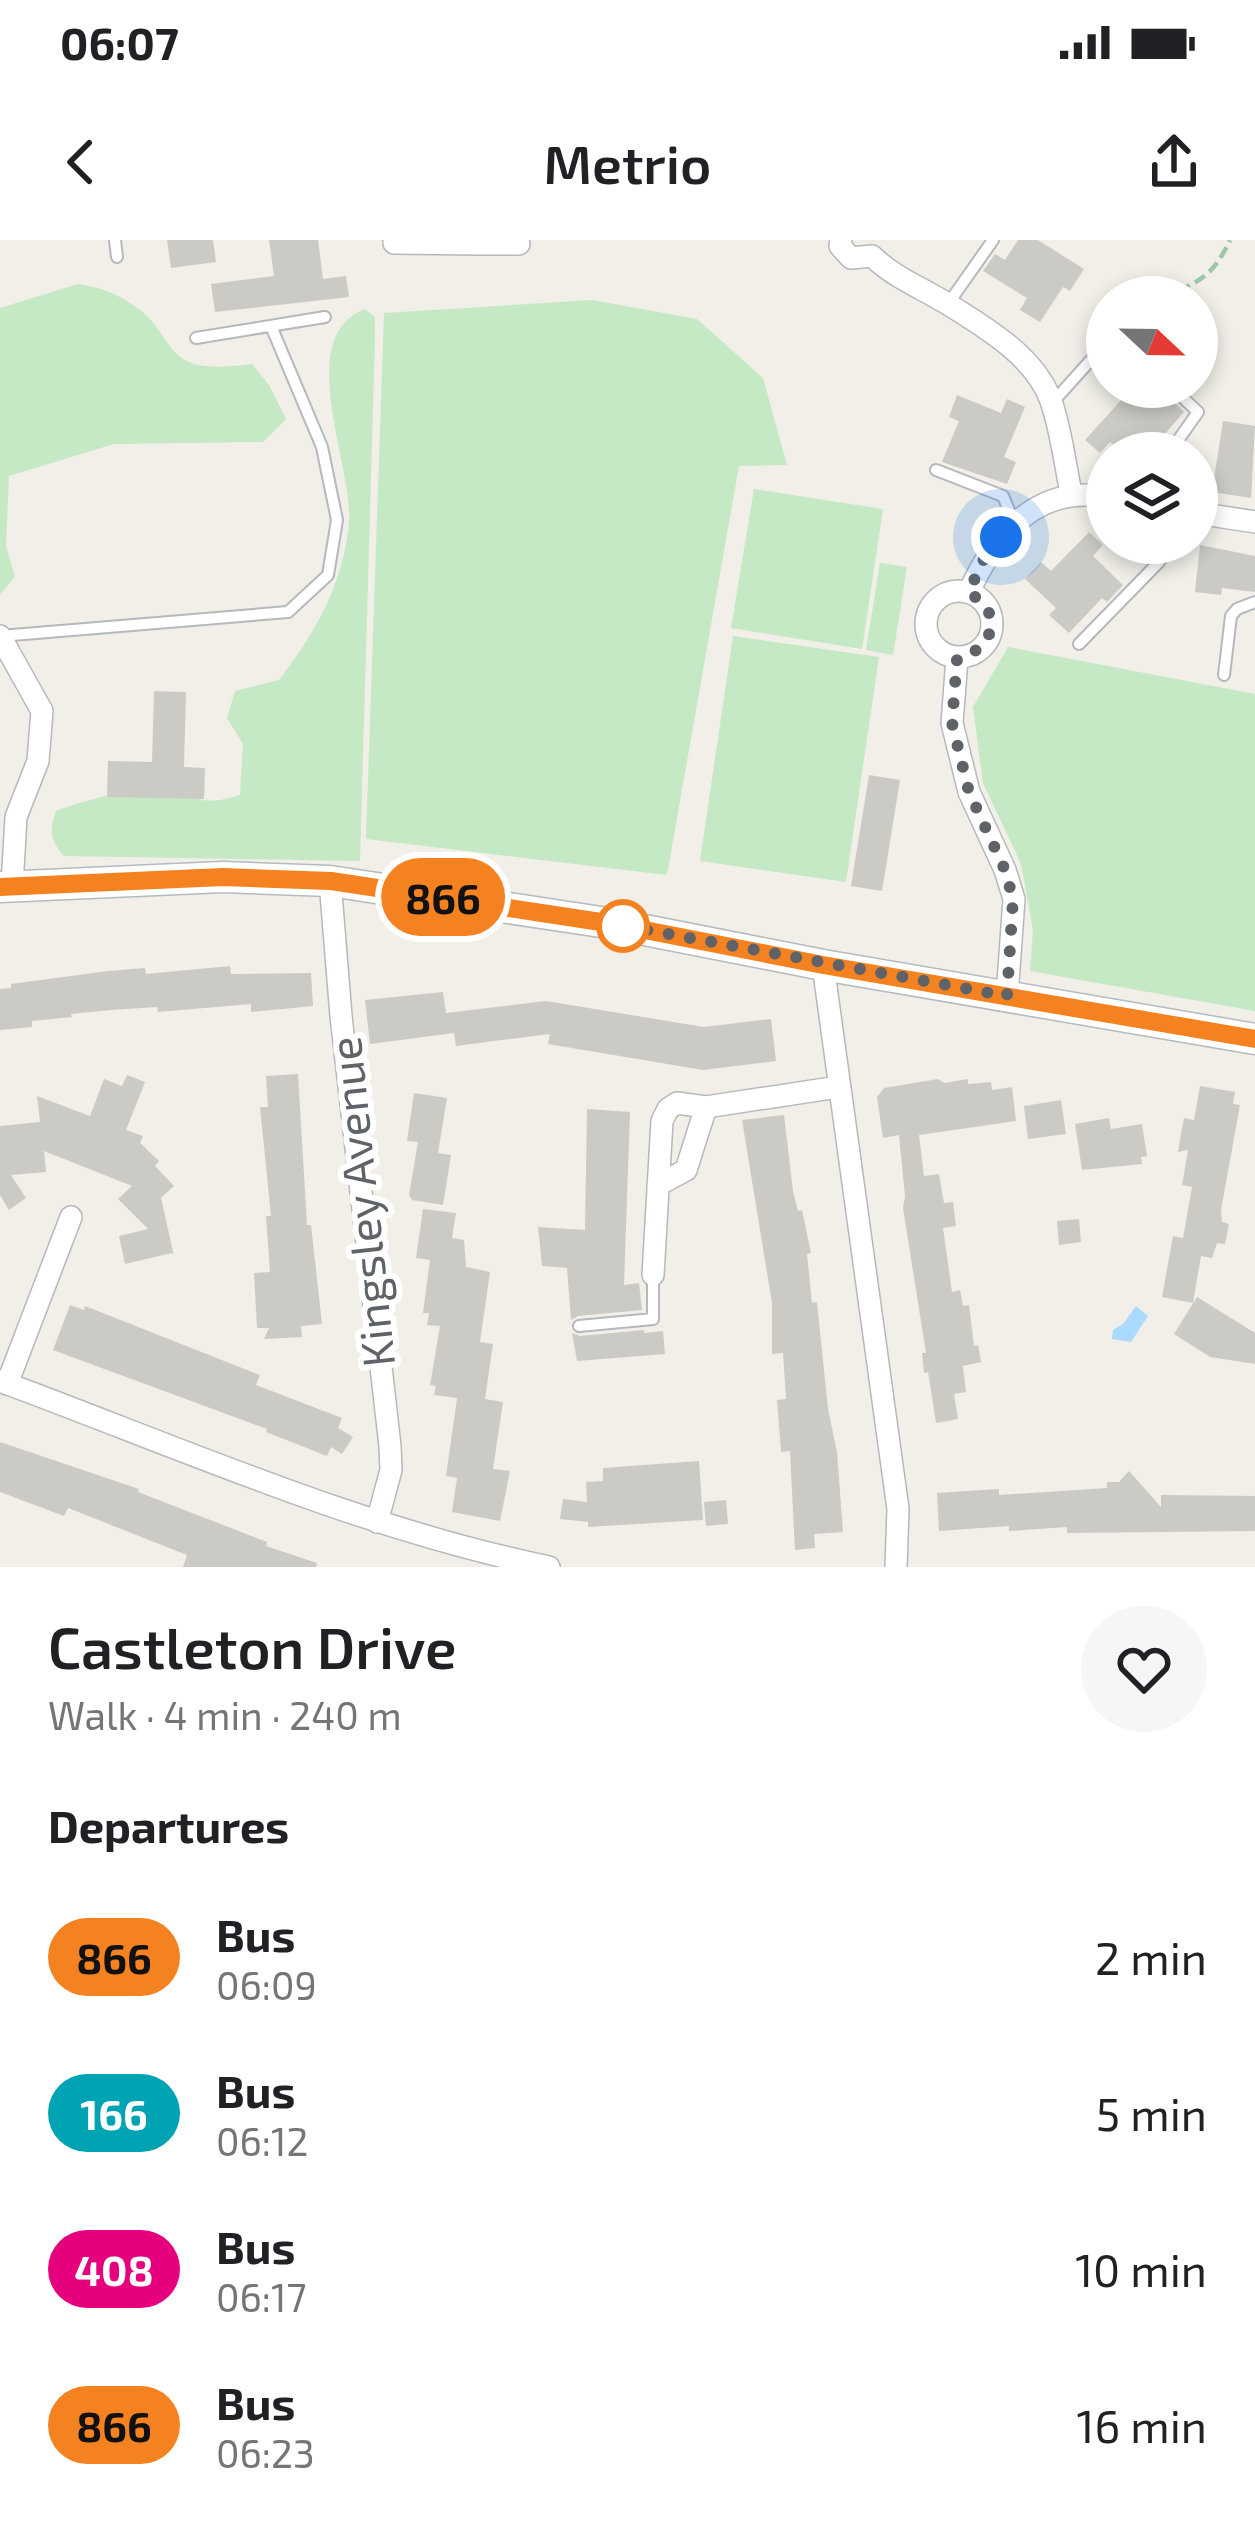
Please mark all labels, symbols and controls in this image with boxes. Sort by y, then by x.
text: 06:07 [60,15,179,69]
icon: back [48,129,114,195]
icon: share [1141,129,1207,195]
text: Metrio [544,130,711,195]
north arrow [1086,276,1218,408]
map controls [1086,276,1218,564]
button: layers [1086,432,1218,564]
your location [971,507,1031,567]
line badge: 866 [374,858,512,936]
text: 866 [405,872,481,922]
unlabelled marker [598,901,648,951]
street label: Kingsley Avenue [316,1034,404,1370]
button: heart [1081,1606,1207,1732]
text: Castleton Drive [48,1612,456,1680]
text: Walk · 4 min · 240 m [48,1691,402,1738]
text: Departures [48,1798,289,1852]
text: Bus [216,1907,295,1961]
text: 2 min [1095,1930,1207,1984]
text: 866 [76,1932,152,1982]
text: 06:09 [216,1961,317,2008]
text: Bus [216,2063,295,2117]
text: 5 min [1096,2086,1207,2140]
text: 166 [80,2088,148,2138]
text: 06:12 [216,2117,308,2164]
text: Bus [216,2219,295,2273]
text: 10 min [1075,2242,1207,2296]
text: 408 [74,2244,154,2294]
text: 06:17 [216,2273,307,2320]
text: Bus [216,2375,295,2429]
text: 16 min [1077,2398,1207,2452]
text: 866 [76,2400,152,2450]
text: 06:23 [216,2429,315,2476]

